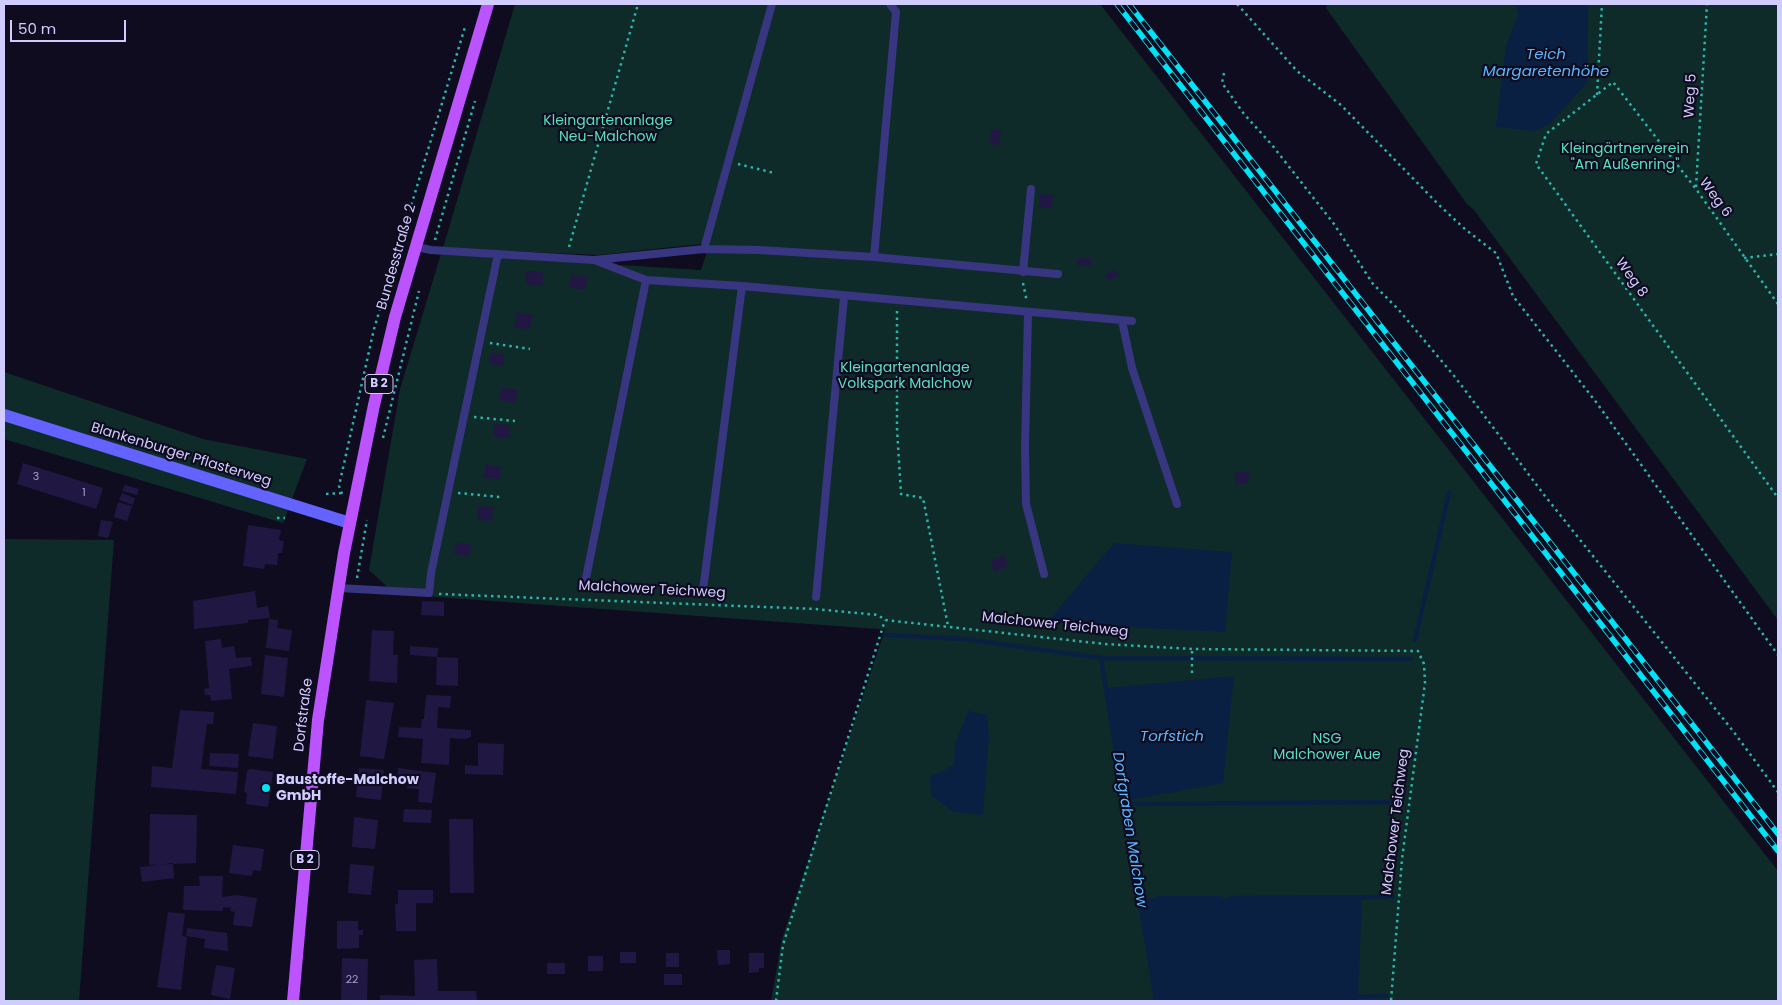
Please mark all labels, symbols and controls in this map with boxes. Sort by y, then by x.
scale bar [12,10,129,42]
text: 50 m [18,18,56,39]
water label: Teich Margaretenhöhe [1483,46,1609,81]
street label: Weg 5 [1681,73,1701,119]
park label: Kleingartenanlage Neu-Malchow [543,113,673,146]
park label: Kleingärtnerverein "Am Außenring" [1561,141,1689,174]
street label: Weg 6 [1695,175,1735,221]
street label: Bundesstraße 2 [374,202,420,312]
street label: Weg 8 [1611,255,1651,301]
park label: Kleingartenanlage Volkspark Malchow [838,360,972,392]
road number: B 2 [365,374,393,394]
street label: Blankenburger Pflasterweg [89,420,273,490]
house number: 3 [33,470,39,484]
house number: 1 [82,486,86,500]
street label: Malchower Teichweg [578,578,726,602]
street label: Malchower Teichweg [981,609,1129,641]
street label: Dorfstraße [291,677,317,753]
water label: Torfstich [1140,728,1204,746]
park label: NSG Malchower Aue [1273,731,1381,764]
street label: Malchower Teichweg [1379,748,1413,896]
water label: Dorfgraben Malchow [1108,751,1150,909]
place label: Baustoffe-Malchow GmbH [276,772,419,804]
marker: Baustoffe-Malchow GmbH [260,782,272,794]
road number: B 2 [291,850,319,870]
house number: 22 [346,973,358,987]

